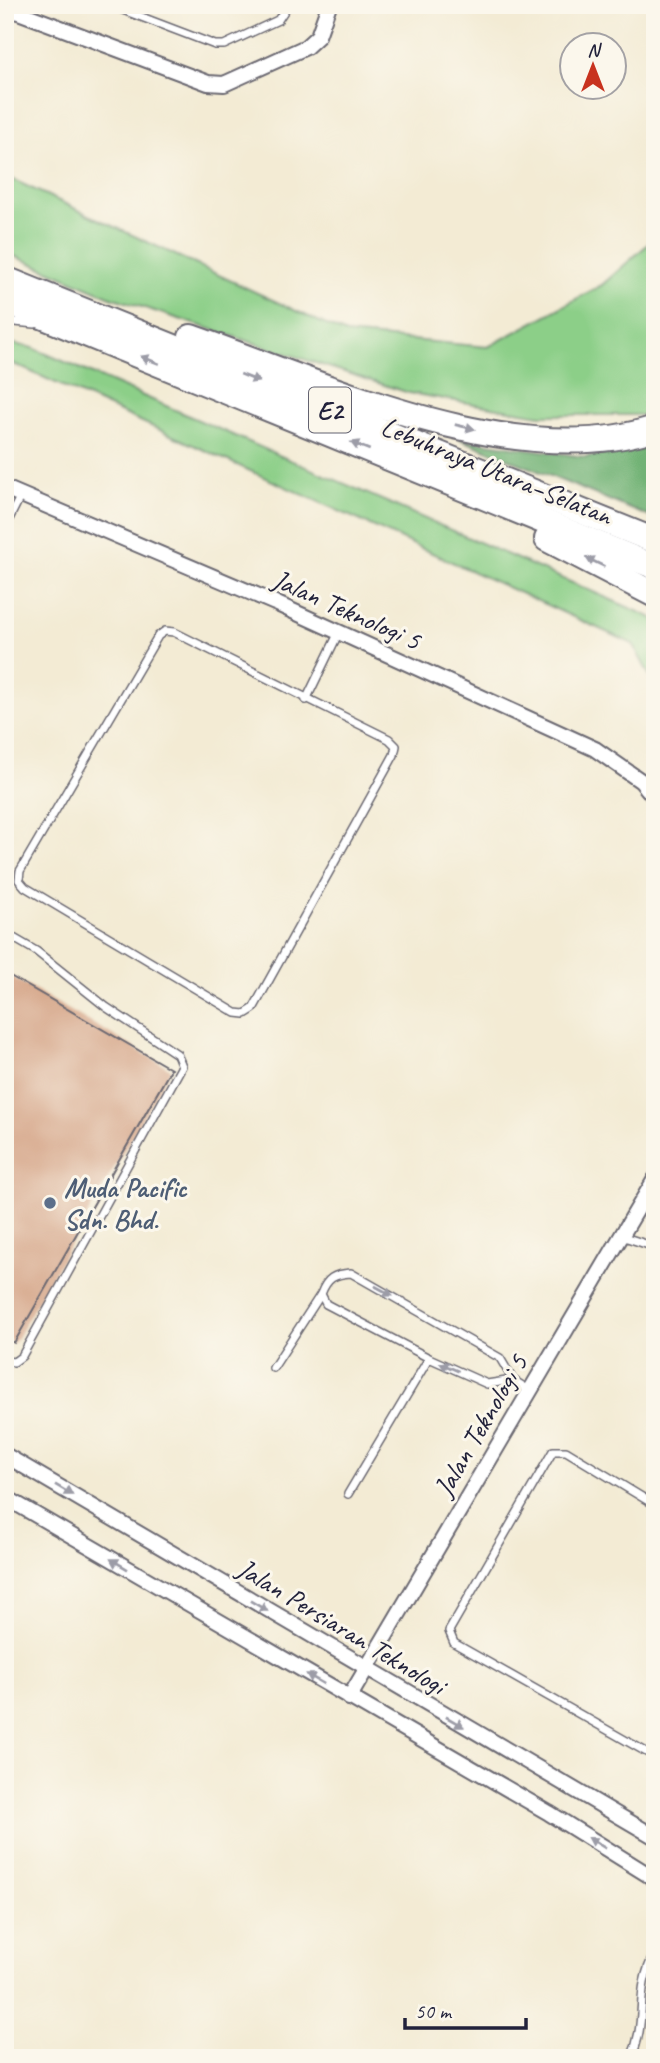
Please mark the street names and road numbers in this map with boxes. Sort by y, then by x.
road number: E2 [309,388,351,432]
street label: Lebuhraya Utara–Selatan [376,408,619,533]
street label: Jalan Teknologi 5 [266,560,427,658]
street label: Jalan Teknologi 5 [425,1347,536,1504]
street label: Jalan Persiaran Teknologi [230,1549,455,1704]

